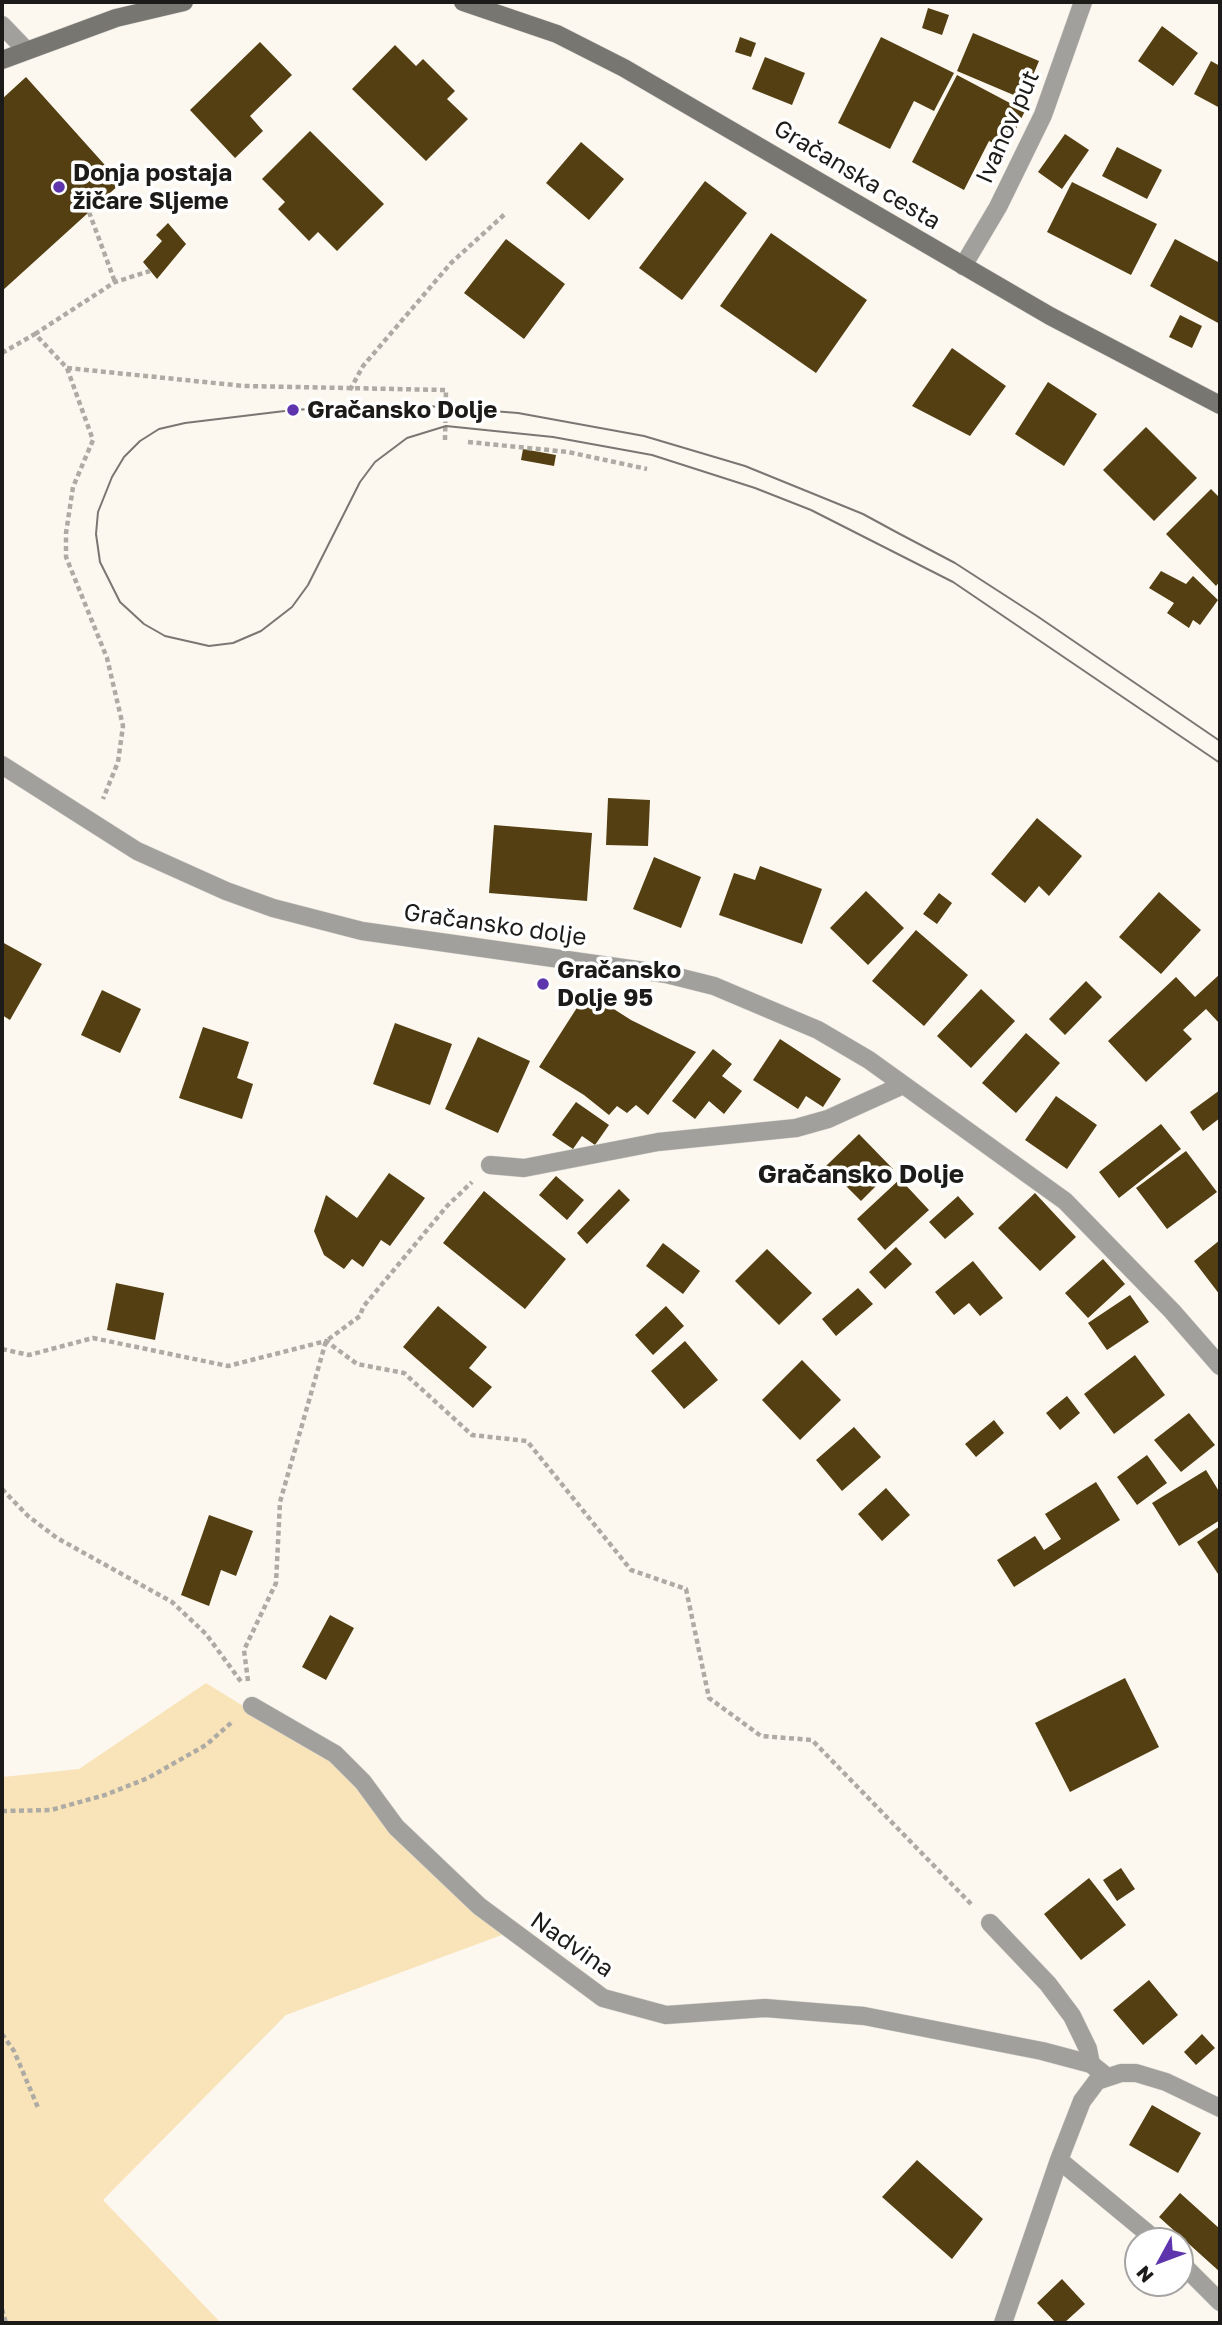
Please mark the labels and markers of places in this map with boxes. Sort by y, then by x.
place label: Donja postaja žičare Sljeme [73,159,232,215]
marker: Donja postaja žičare Sljeme [51,179,67,195]
place label: Gračansko Dolje [307,396,497,424]
marker: Gračansko Dolje [285,402,301,418]
place label: Gračansko Dolje 95 [557,956,681,1012]
marker: Gračansko Dolje 95 [535,976,551,992]

